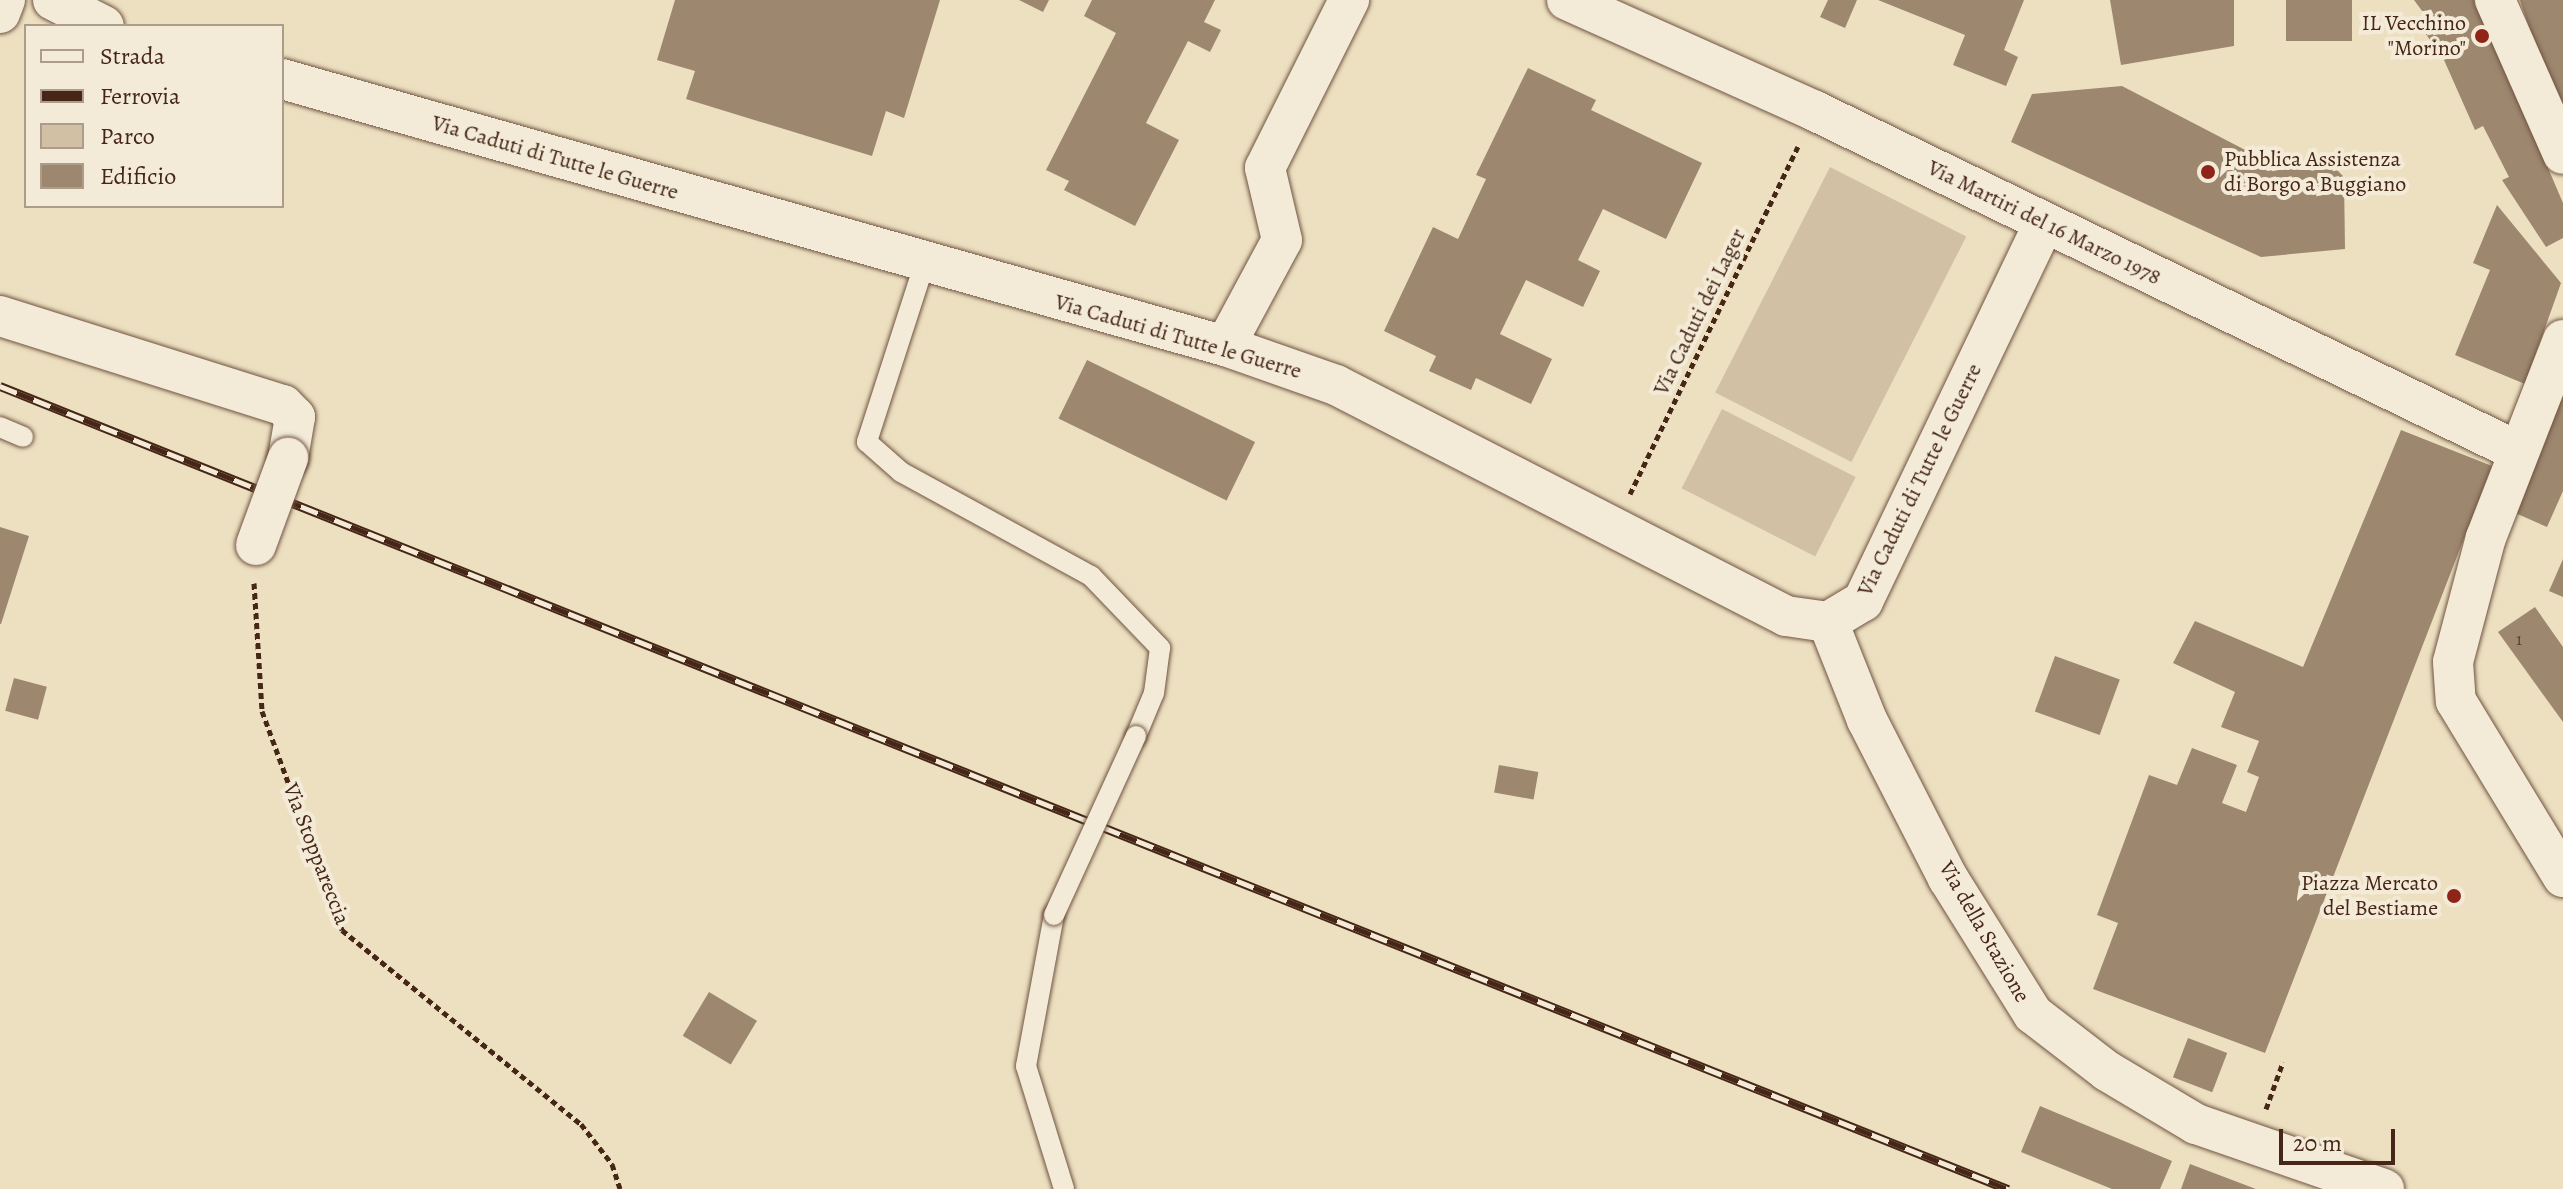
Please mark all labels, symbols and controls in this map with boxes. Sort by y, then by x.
place label: IL Vecchino "Morino" [2362,10,2466,62]
legend [24,24,284,208]
marker: IL Vecchino "Morino" [2473,27,2491,45]
text: Strada [100,40,165,72]
text: Ferrovia [100,80,180,112]
street label: Via Caduti di Tutte le Guerre [429,110,681,206]
text: Parco [100,120,155,152]
place label: Pubblica Assistenza di Borgo a Buggiano [2224,146,2406,198]
street label: Via Martiri del 16 Marzo 1978 [1923,155,2165,291]
text: Edificio [100,160,176,192]
marker: Pubblica Assistenza di Borgo a Buggiano [2199,163,2217,181]
street label: Via Caduti dei Lager [1648,224,1752,400]
street label: Via Caduti di Tutte le Guerre [1052,289,1304,385]
street label: Via Caduti di Tutte le Guerre [1852,359,1988,601]
house number: 1 [2516,628,2522,650]
street label: Via Stoppareccia [277,779,355,929]
street label: Via della Stazione [1933,857,2035,1007]
place label: Piazza Mercato del Bestiame [2301,870,2438,922]
marker: Piazza Mercato del Bestiame [2445,887,2463,905]
scale bar [2283,1113,2399,1163]
text: 20 m [2293,1127,2342,1159]

